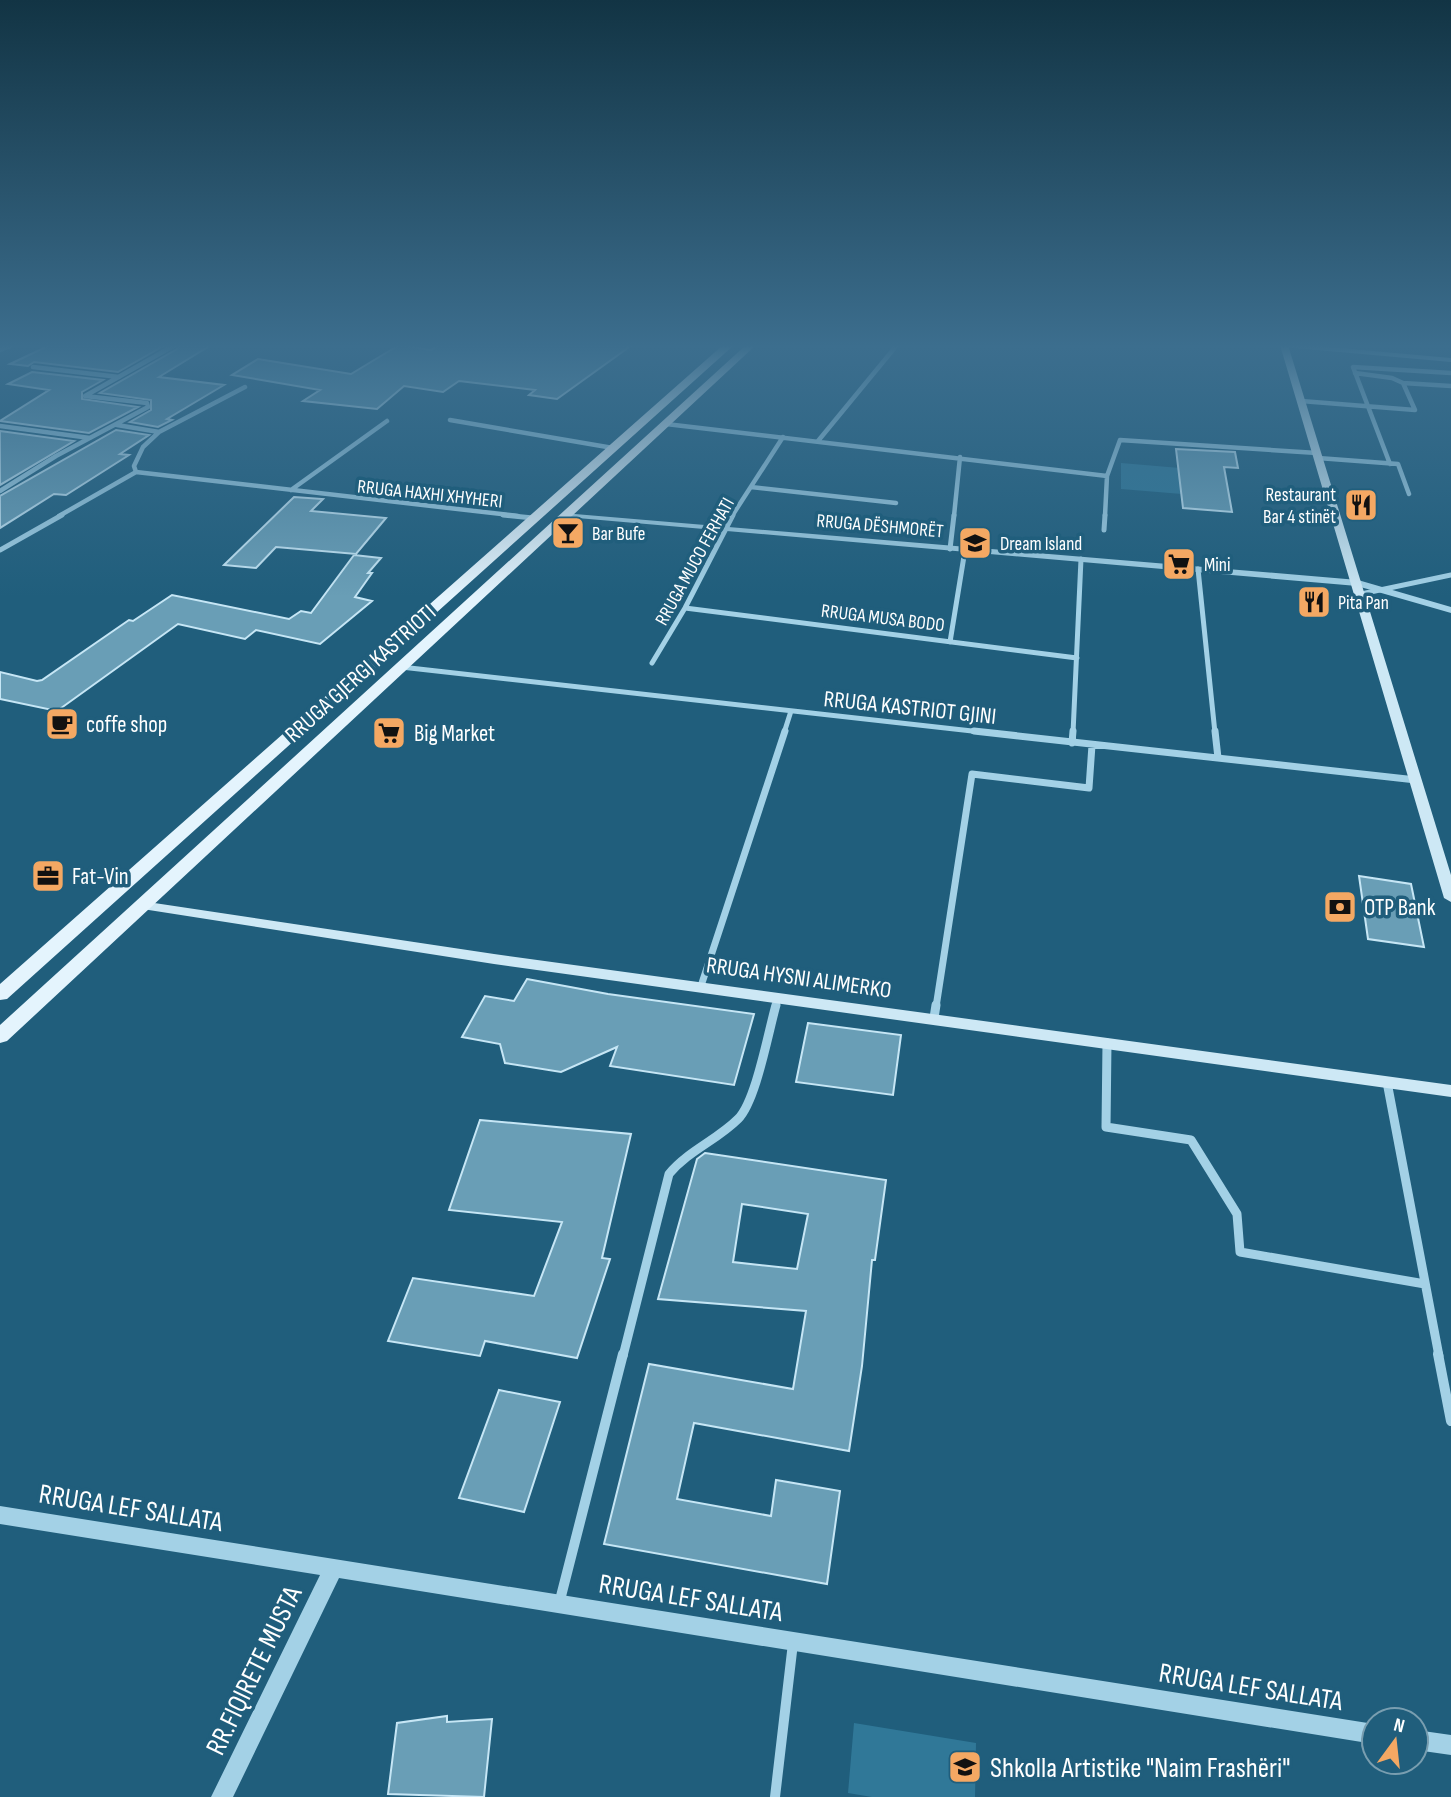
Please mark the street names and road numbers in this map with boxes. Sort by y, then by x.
street label: RRUGA HAXHI XHYHERI [356,475,503,514]
street label: RRUGA MUCO FERHATI [651,494,740,630]
street label: RRUGA DËSHMORËT [815,509,945,544]
street label: RRUGA GJERGJ KASTRIOTI [280,599,442,749]
street label: RRUGA MUSA BODO [820,600,946,637]
street label: RRUGA KASTRIOT GJINI [822,685,998,731]
street label: RRUGA HYSNI ALIMERKO [704,951,893,1005]
street label: RRUGA LEF SALLATA [37,1478,226,1539]
street label: RRUGA LEF SALLATA [597,1568,786,1629]
street label: RR.FIQIRETE MUSTA [199,1580,310,1760]
street label: RRUGA LEF SALLATA [1157,1657,1346,1718]

